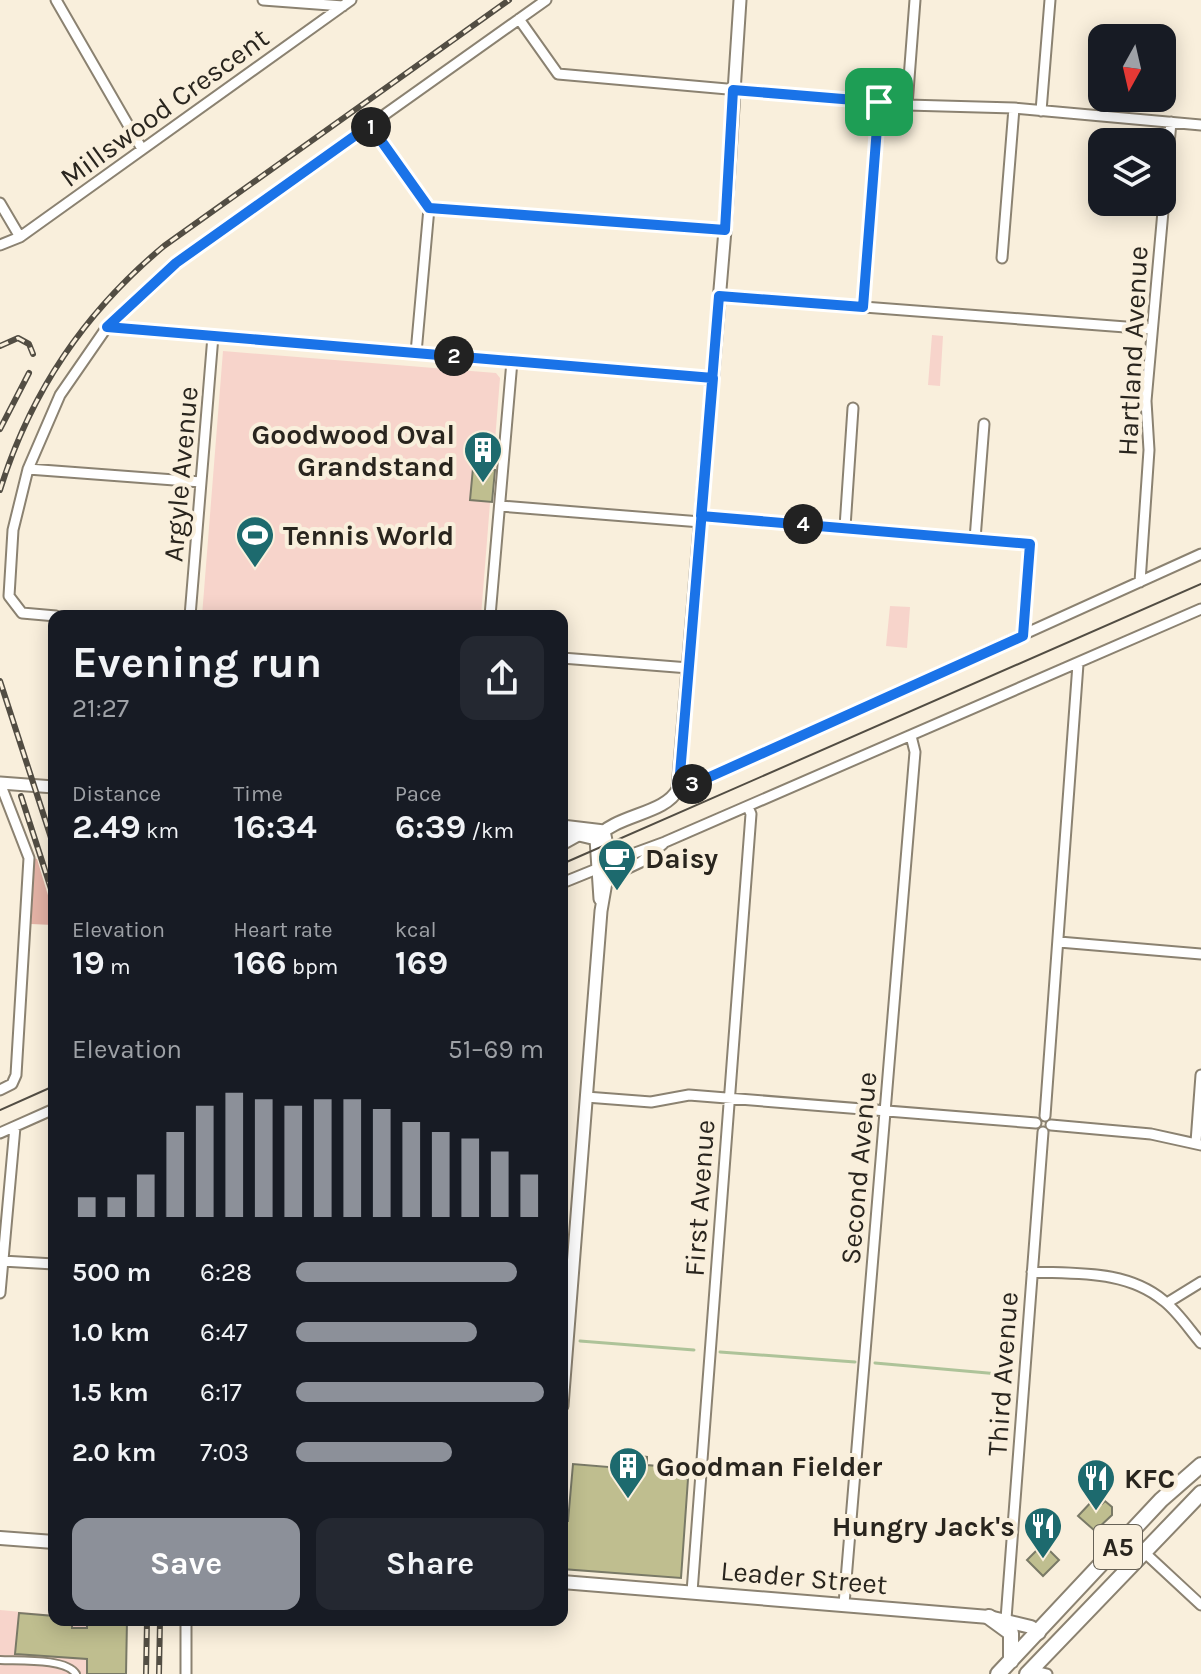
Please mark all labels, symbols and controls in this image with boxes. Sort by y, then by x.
street label: Millswood Crescent [54,21,275,194]
north arrow [1088,24,1176,112]
map controls [1088,24,1176,216]
pin [845,68,913,136]
icon: arrive [857,80,901,124]
pin: 1 [351,107,391,147]
text: 1 [367,114,375,140]
button: layers [1088,128,1176,216]
street label: Hartland Avenue [1111,245,1154,457]
pin: 2 [434,336,474,376]
text: 2 [447,343,461,369]
street label: Argyle Avenue [156,385,205,563]
place label: Goodwood Oval Grandstand [251,418,455,483]
building icon: Goodwood Oval Grandstand [462,429,504,484]
pin: 4 [783,504,823,544]
text: 4 [796,511,810,537]
sports icon: Tennis World [234,514,276,569]
place label: Tennis World [283,519,454,552]
button: share [460,636,544,720]
text: Evening run [72,637,322,688]
text: 21:27 [72,693,129,724]
pin: 3 [672,764,712,804]
text: 3 [685,771,699,797]
text: Distance [72,781,161,807]
text: Time [233,781,283,807]
text: Pace [395,781,442,807]
text: 2.49 [72,807,141,847]
text: 16:34 [233,807,317,847]
text: 6:39 [395,807,466,847]
text: km [141,818,179,844]
text: /km [466,818,514,844]
cafe icon: Daisy [596,837,638,892]
place label: Daisy [645,842,718,875]
text: Elevation [72,917,165,943]
text: Heart rate [233,917,333,943]
text: kcal [395,917,437,943]
text: 19 [72,943,105,983]
text: 166 [233,943,287,983]
text: 169 [395,943,448,983]
text: m [105,954,131,980]
text: bpm [287,954,338,980]
text: Elevation [72,1034,182,1065]
text: 51–69 m [448,1034,544,1065]
street label: Second Avenue [834,1070,883,1266]
street label: First Avenue [678,1118,721,1278]
text: 500 m [72,1257,151,1288]
text: 6:28 [200,1257,252,1288]
street label: Third Avenue [980,1291,1025,1457]
text: 1.0 km [72,1317,150,1348]
text: 6:47 [200,1317,248,1348]
text: 1.5 km [72,1377,149,1408]
text: 6:17 [200,1377,242,1408]
text: 2.0 km [72,1437,156,1468]
text: 7:03 [200,1437,249,1468]
building icon: Goodman Fielder [607,1445,649,1500]
place label: Goodman Fielder [656,1450,882,1483]
restaurant icon: KFC [1075,1457,1117,1512]
place label: KFC [1124,1462,1175,1495]
restaurant icon: Hungry Jack's [1022,1505,1064,1560]
place label: Hungry Jack's [832,1510,1015,1543]
button: Save [72,1518,300,1610]
button: Share [316,1518,544,1610]
road number: A5 [1094,1525,1142,1569]
street label: Leader Street [719,1554,889,1601]

